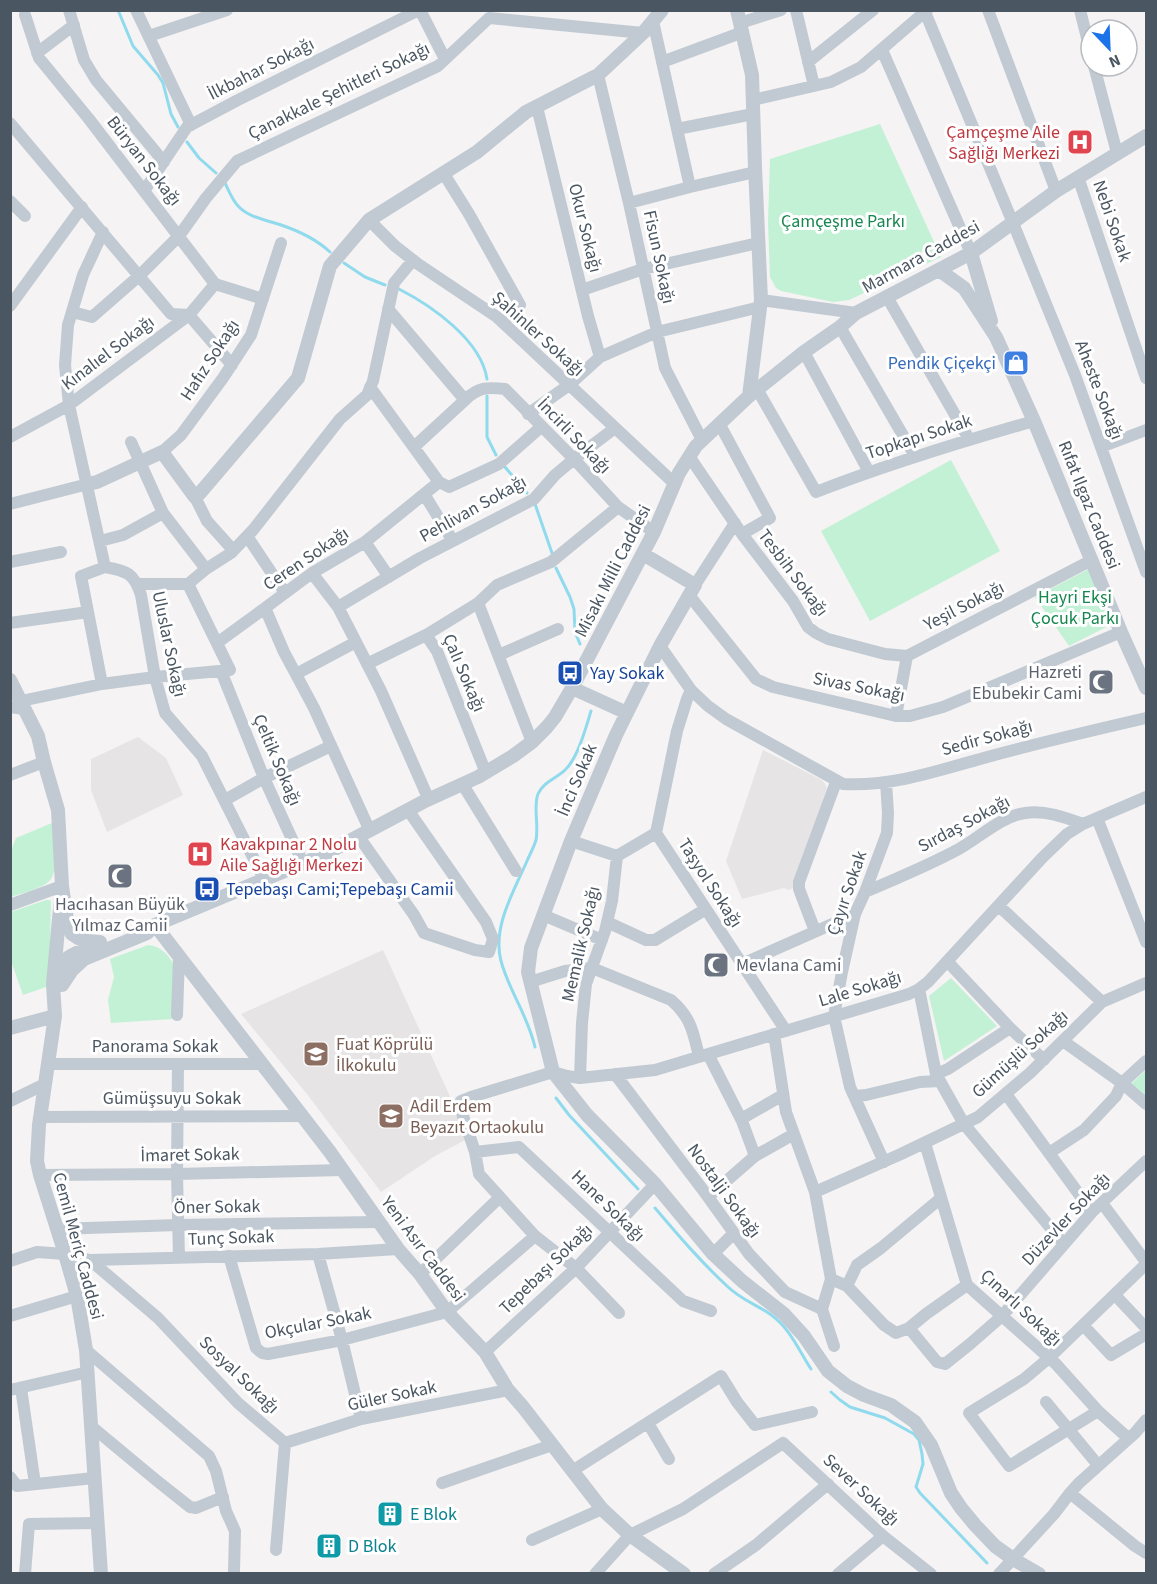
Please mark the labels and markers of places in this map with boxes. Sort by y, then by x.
place label: Çamçeşme Aile Sağlığı Merkezi [946,120,1060,166]
hospital icon: Çamçeşme Aile Sağlığı Merkezi [1065,127,1095,157]
shop icon: Pendik Çiçekçi [1001,348,1031,378]
place label: Pendik Çiçekçi [888,351,996,376]
bus stop icon: Yay Sokak [555,658,585,688]
place label: Hazreti Ebubekir Cami [972,660,1082,706]
place label: Yay Sokak [589,661,665,686]
mosque icon: Hazreti Ebubekir Cami [1086,667,1116,697]
place label: Kavakpınar 2 Nolu Aile Sağlığı Merkezi [220,832,363,878]
hospital icon: Kavakpınar 2 Nolu Aile Sağlığı Merkezi [185,839,215,869]
mosque icon: Hacıhasan Büyük Yılmaz Camii [105,861,135,891]
bus stop icon: Tepebaşı Cami;Tepebaşı Camii [192,874,222,904]
place label: Tepebaşı Cami;Tepebaşı Camii [226,877,454,902]
place label: Hacıhasan Büyük Yılmaz Camii [55,892,185,938]
mosque icon: Mevlana Cami [701,950,731,980]
place label: Mevlana Cami [736,953,841,978]
place label: Fuat Köprülü İlkokulu [336,1032,433,1078]
school or university icon: Fuat Köprülü İlkokulu [301,1039,331,1069]
place label: Adil Erdem Beyazıt Ortaokulu [410,1094,544,1140]
school or university icon: Adil Erdem Beyazıt Ortaokulu [376,1101,406,1131]
building icon: E Blok [375,1499,405,1529]
place label: E Blok [410,1502,457,1527]
building icon: D Blok [314,1531,344,1561]
place label: D Blok [348,1534,397,1559]

